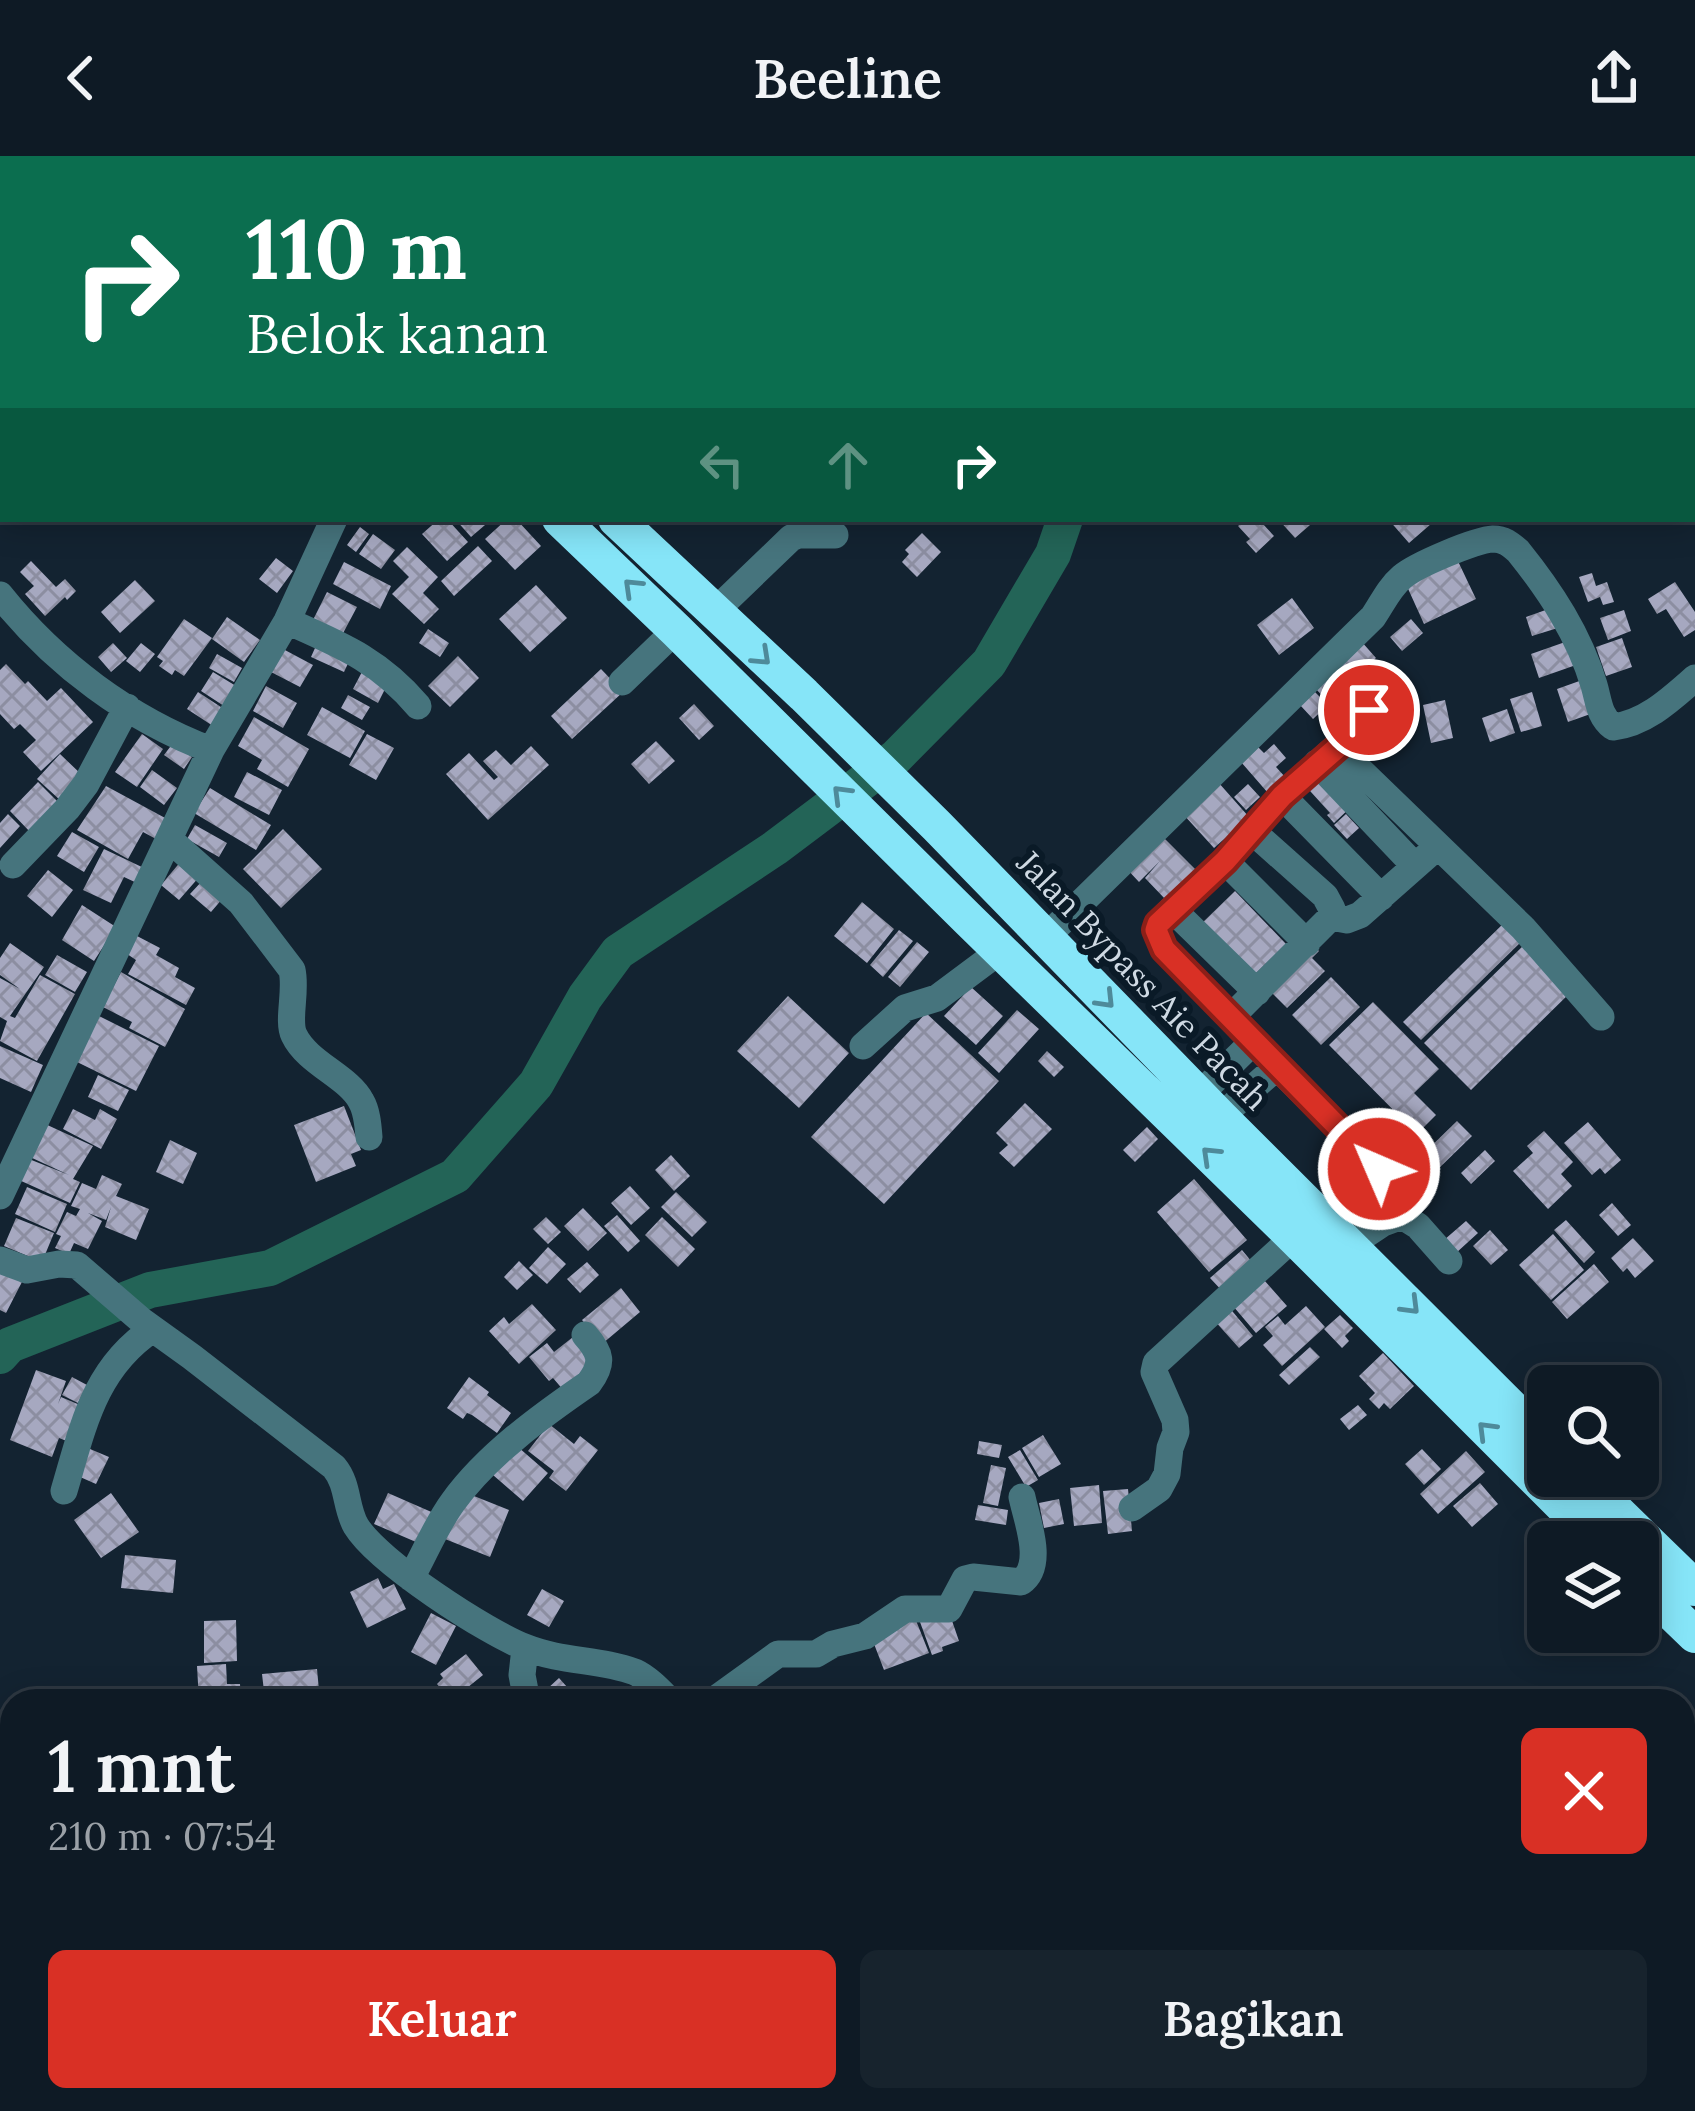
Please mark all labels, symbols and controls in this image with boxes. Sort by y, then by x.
text: Beeline [753,44,942,113]
icon: back [48,45,114,111]
icon: share [1581,45,1647,111]
text: 110 m [246,194,467,302]
icon: right [48,204,204,360]
text: Belok kanan [246,299,549,368]
icon: left [689,432,755,498]
icon: ahead [815,432,881,498]
icon: right [941,432,1007,498]
one-way arrow [624,580,646,602]
one-way arrow [749,642,770,664]
pin [1318,659,1420,761]
icon: arrive [1336,677,1402,743]
one-way arrow [833,787,855,809]
street label: Jalan Bypass Aie Pacah [1008,841,1278,1119]
one-way arrow [1092,986,1114,1007]
position arrow [1316,1106,1442,1232]
one-way arrow [1202,1147,1223,1169]
one-way arrow [1397,1292,1419,1314]
map controls [1527,1365,1659,1653]
button: search [1527,1365,1659,1497]
one-way arrow [1478,1422,1500,1444]
button: layers [1527,1521,1659,1653]
text: 1 mnt [48,1720,235,1812]
button: close [1521,1728,1647,1854]
text: 210 m · 07:54 [48,1811,276,1861]
button: Keluar [48,1950,836,2088]
button: Bagikan [860,1950,1647,2088]

